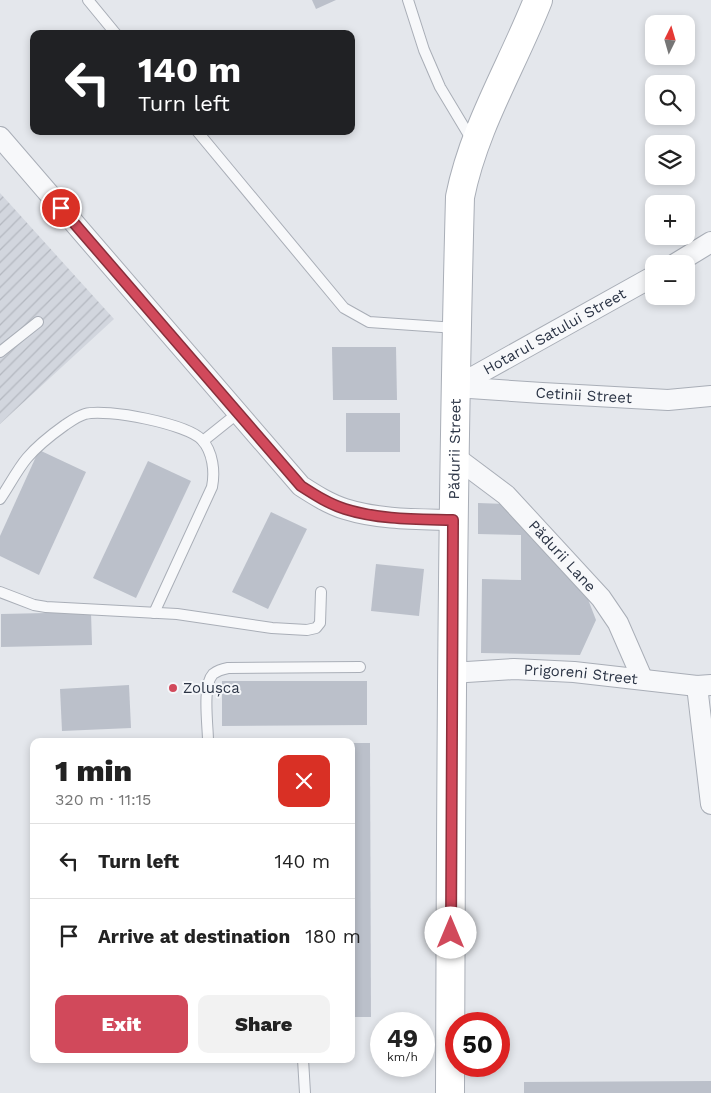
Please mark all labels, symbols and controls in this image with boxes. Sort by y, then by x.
north arrow [645,15,695,65]
map controls [645,15,695,305]
text: 140 m [138,49,241,91]
icon: left [55,50,120,115]
button: search [645,75,695,125]
text: Turn left [138,91,230,116]
button: layers [645,135,695,185]
pin [40,187,82,229]
icon: arrive [47,194,75,222]
button: + [645,195,695,245]
button: − [645,255,695,305]
street label: Hotarul Satului Street [480,284,630,378]
street label: Cetinii Street [535,384,633,407]
street label: Pădurii Street [445,398,465,500]
street label: Pădurii Lane [525,516,600,596]
street label: Prigoreni Street [523,660,639,688]
place label: Zolușca [183,679,240,697]
marker: Zolușca [167,682,179,694]
text: 1 min [55,753,132,788]
button: close [278,755,330,807]
text: 320 m · 11:15 [55,790,151,809]
icon: left [55,847,83,875]
text: Turn left [98,850,179,873]
text: 140 m [275,850,330,873]
position arrow [424,906,476,958]
icon: arrive [55,922,83,950]
text: Arrive at destination [98,925,290,948]
text: 180 m [305,925,361,948]
button: Exit [55,995,188,1053]
button: Share [198,995,330,1053]
speed limit sign: 50 [445,1012,510,1077]
text: 49 [387,1024,418,1053]
text: km/h [387,1050,418,1064]

